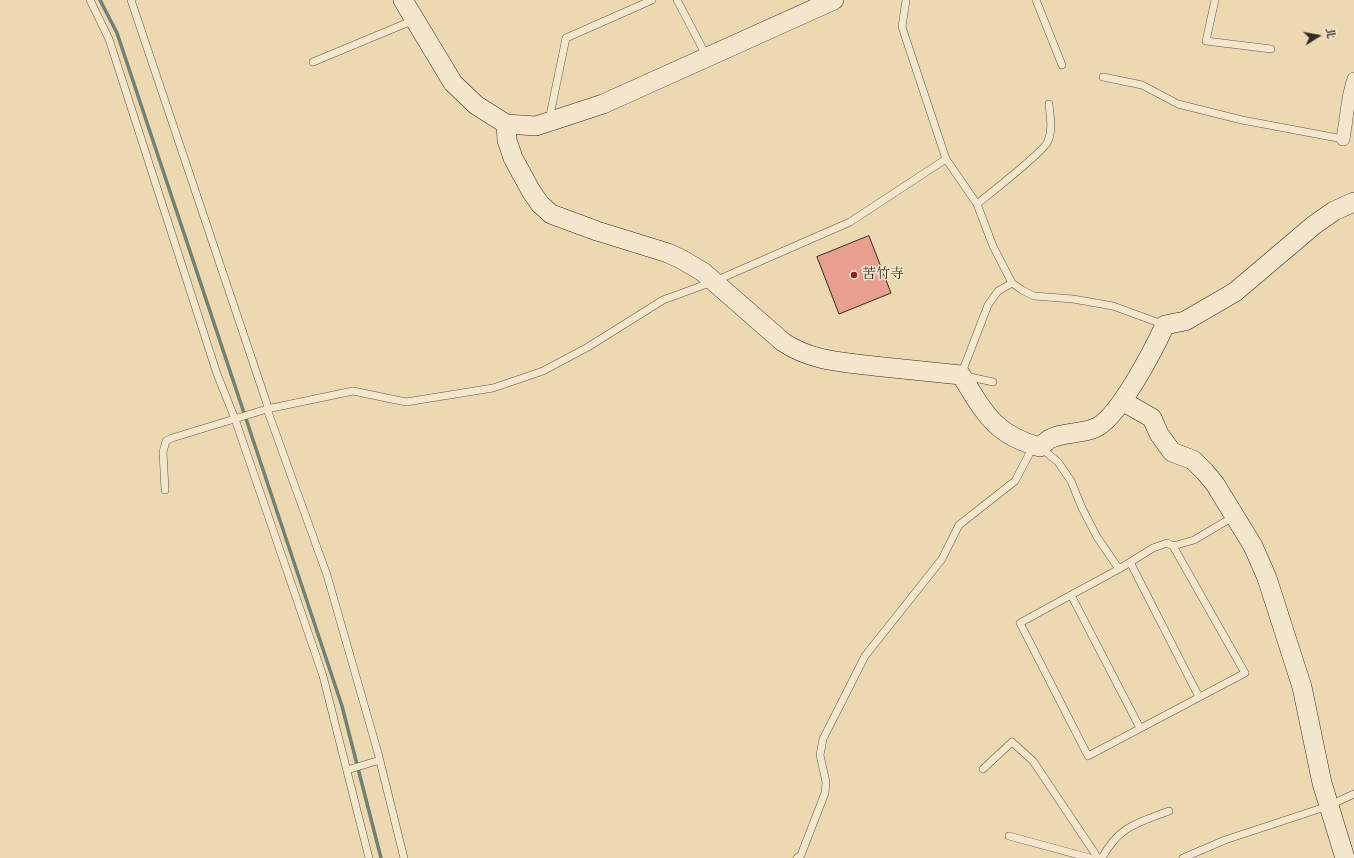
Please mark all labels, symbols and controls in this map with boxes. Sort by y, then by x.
north arrow [1298,16,1338,56]
text: 北 [1322,27,1339,40]
place label: 苦竹寺 [862,267,904,283]
marker: 苦竹寺 [849,270,859,280]

